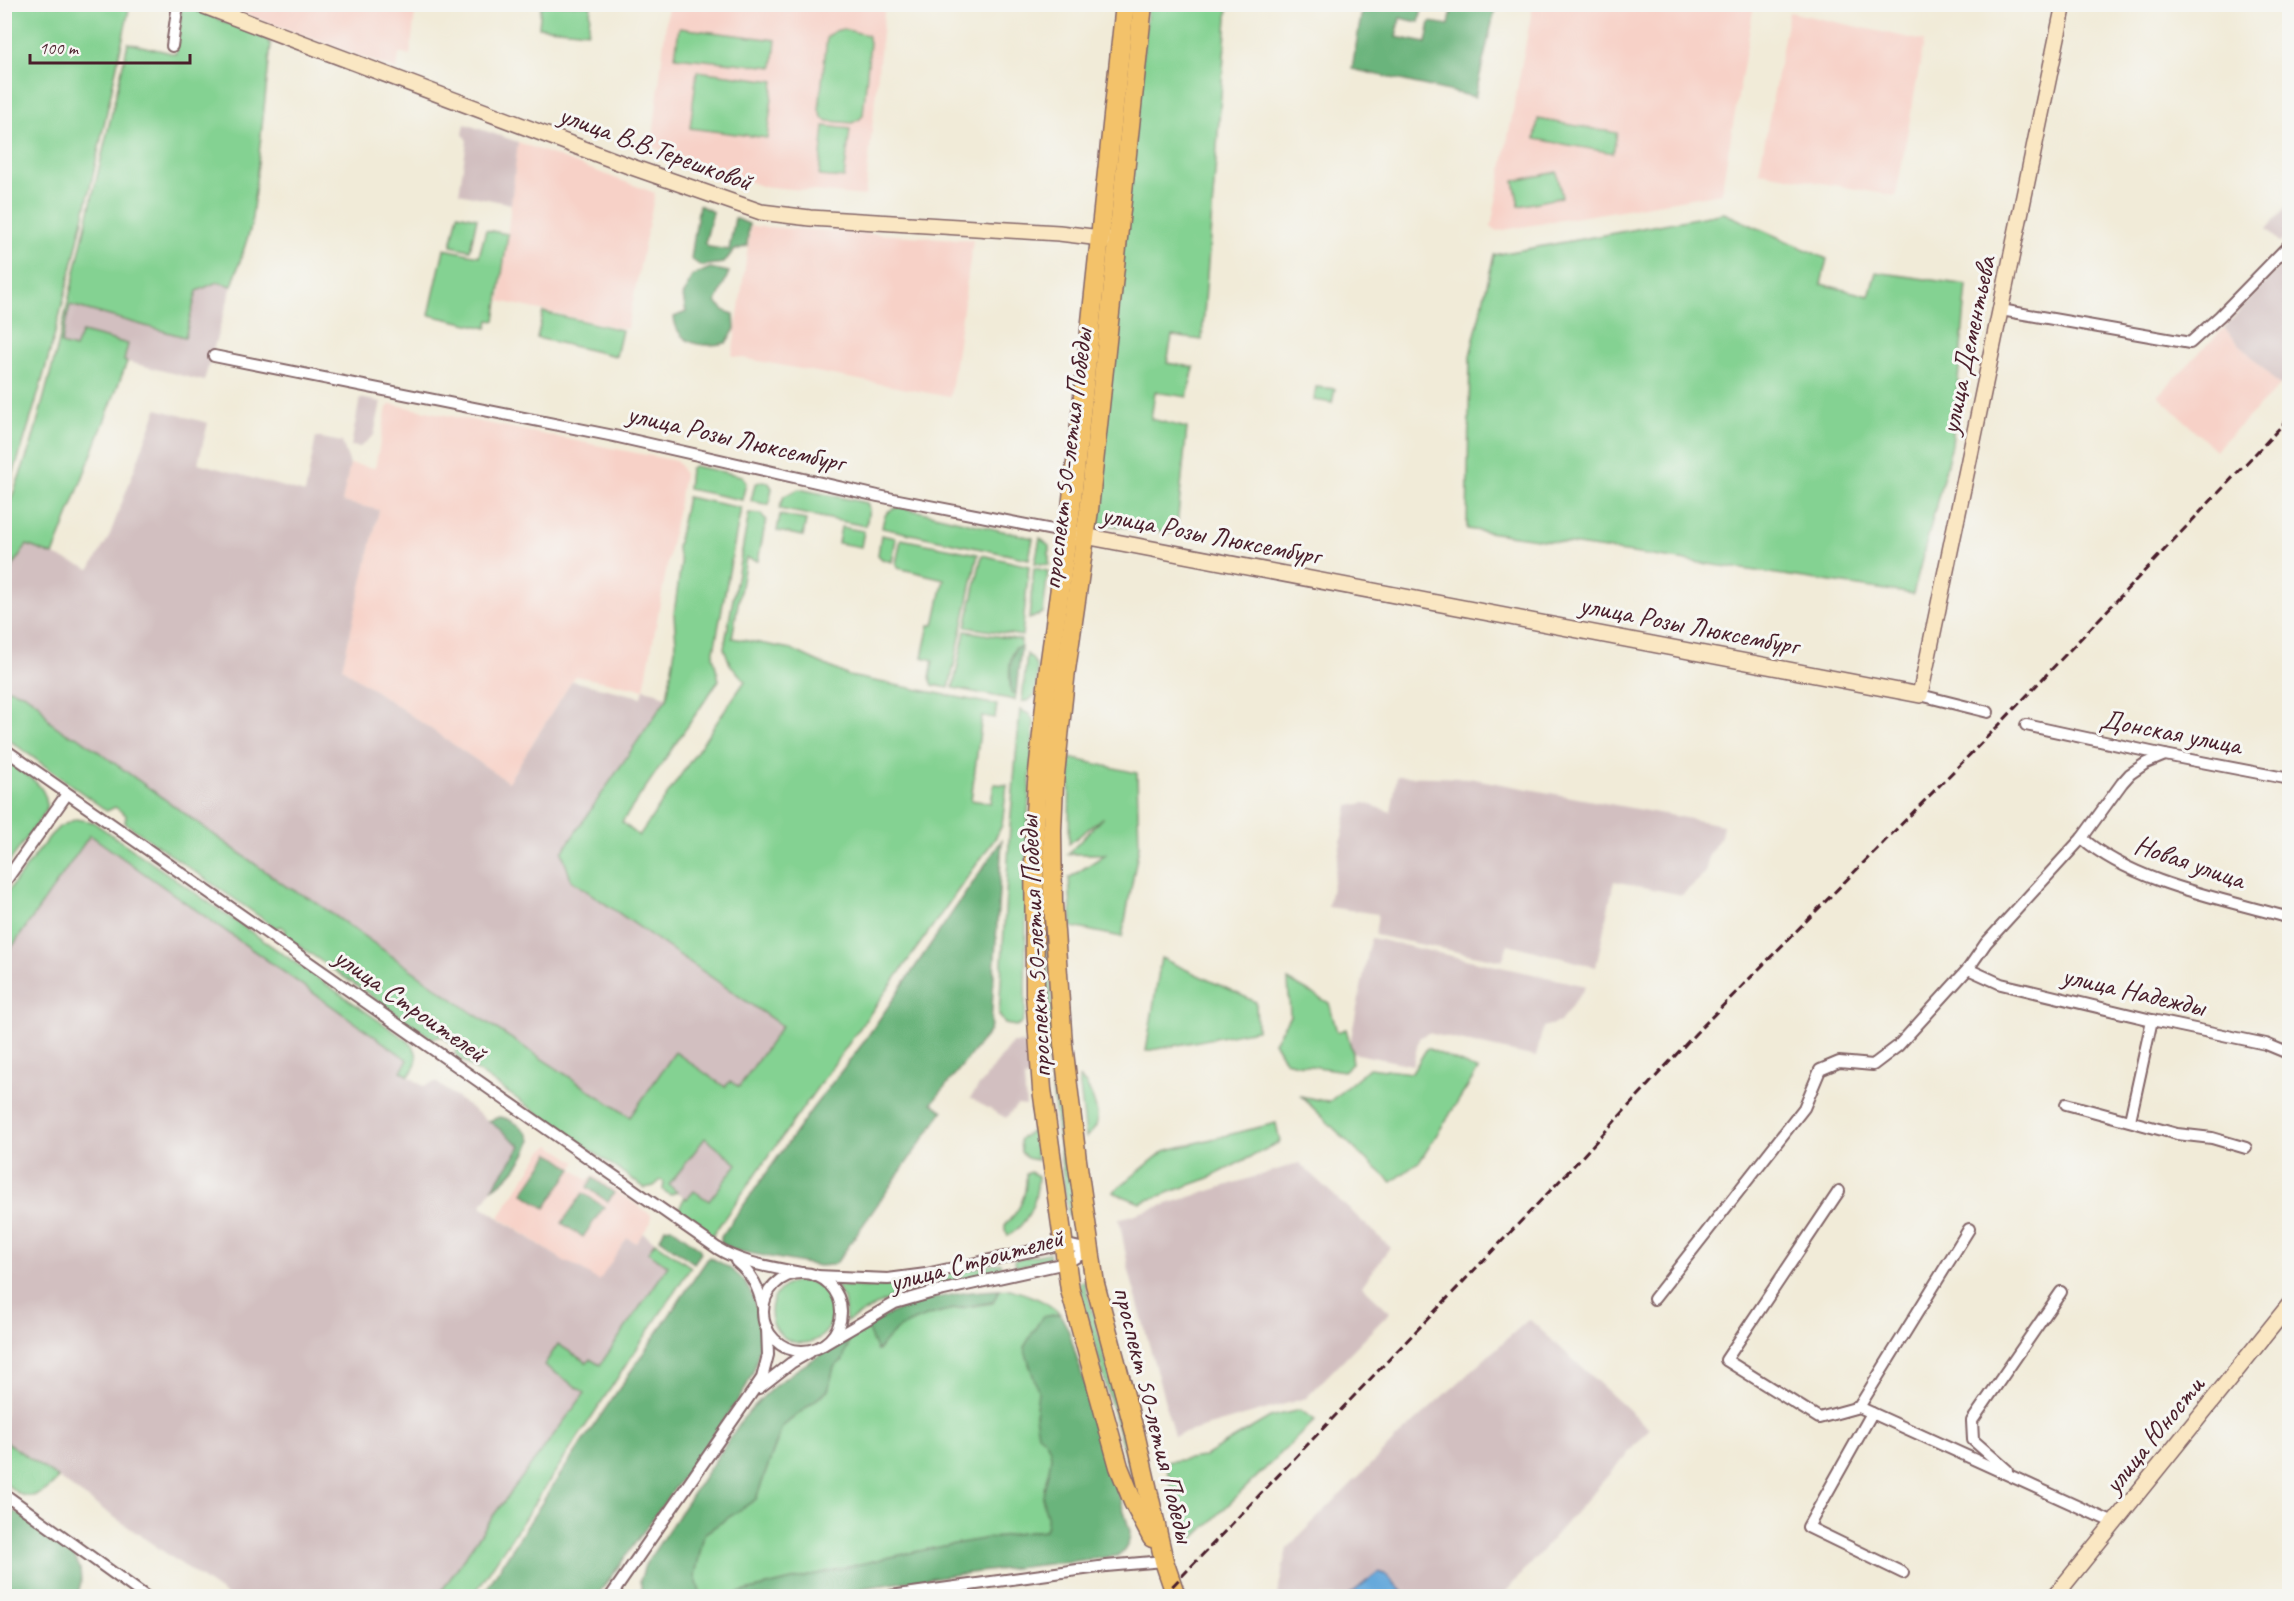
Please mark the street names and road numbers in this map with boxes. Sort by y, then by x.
street label: улица В.В.Терешковой [553,96,758,199]
street label: улица Дементьева [1931,251,2004,439]
street label: проспект 50-летия Победы [1033,324,1100,591]
street label: улица Розы Люксембург [622,395,851,480]
street label: улица Розы Люксембург [1097,496,1327,574]
street label: улица Розы Люксембург [1575,586,1805,664]
street label: Донская улица [2097,701,2247,763]
street label: проспект 50-летия Победы [1010,813,1059,1079]
street label: Новая улица [2130,826,2252,897]
street label: улица Строителей [326,938,495,1071]
street label: улица Надежды [2057,957,2211,1024]
street label: улица Строителей [884,1219,1068,1300]
street label: проспект 50-летия Победы [1106,1283,1204,1548]
street label: улица Юности [2094,1367,2213,1502]

